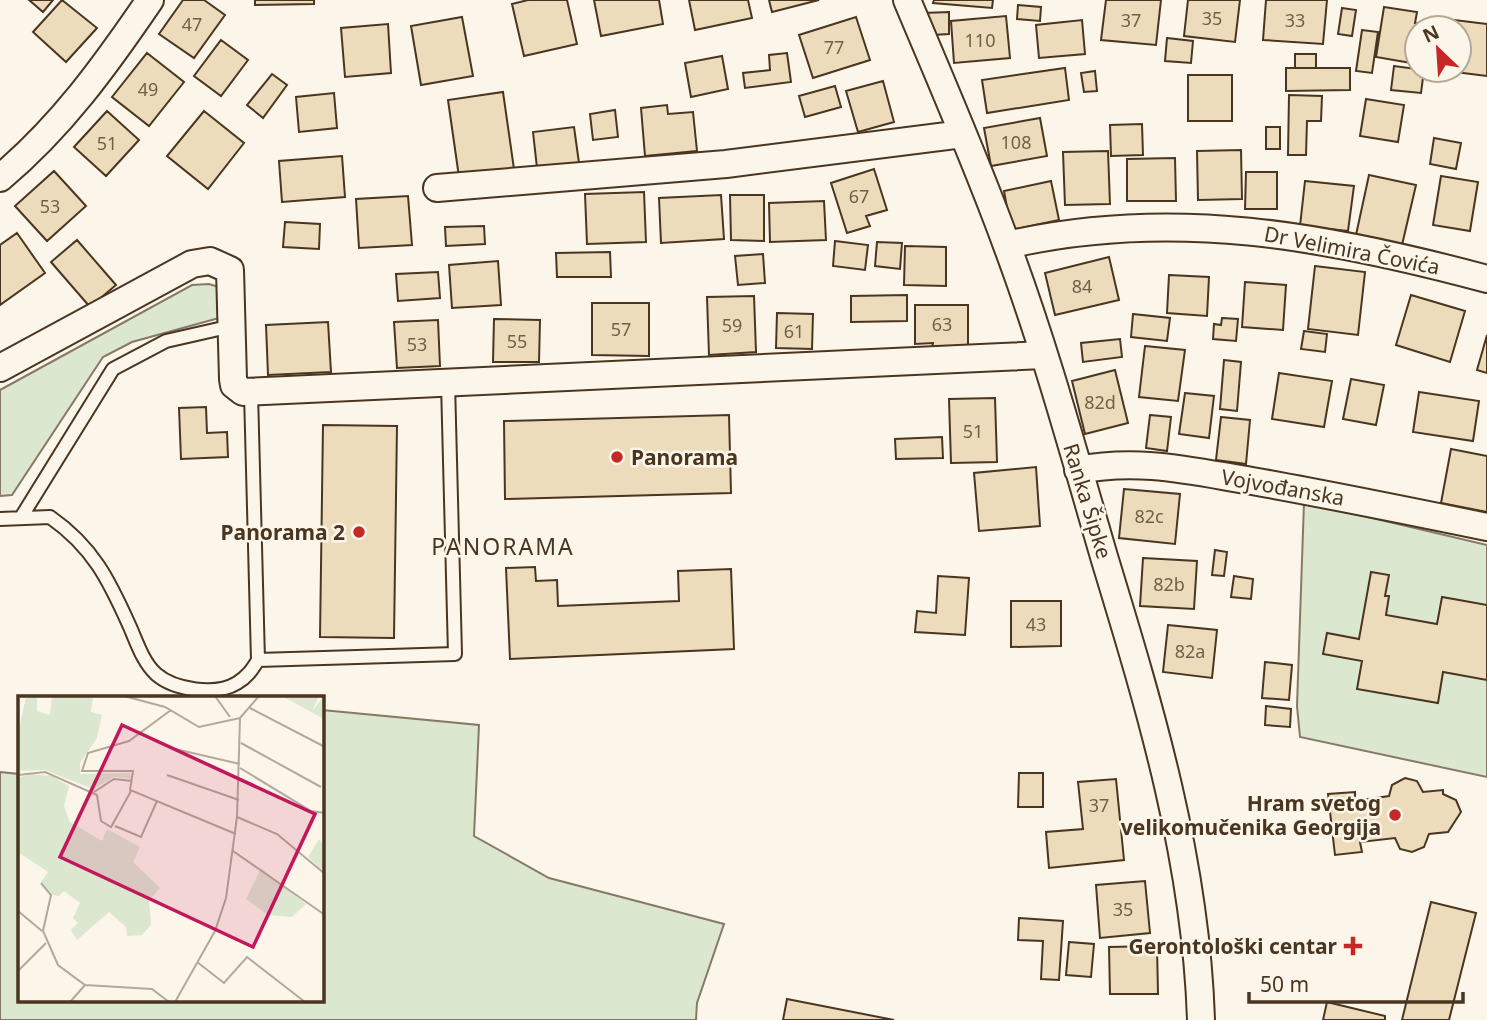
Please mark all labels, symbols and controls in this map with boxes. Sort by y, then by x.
house number: 35 [1202,6,1222,30]
house number: 37 [1121,8,1141,32]
house number: 33 [1285,8,1305,32]
house number: 47 [182,12,202,36]
north arrow [1403,14,1473,84]
text: N [1418,19,1443,49]
house number: 110 [965,28,995,52]
house number: 77 [824,35,844,59]
house number: 49 [138,77,158,101]
house number: 108 [1001,130,1031,154]
house number: 51 [97,131,117,155]
house number: 67 [849,184,869,208]
house number: 53 [40,194,60,218]
street label: Dr Velimira Čovića [1262,219,1442,281]
house number: 84 [1072,274,1092,298]
house number: 63 [932,312,952,336]
house number: 59 [722,313,742,337]
house number: 57 [611,317,631,341]
house number: 61 [784,319,804,343]
house number: 55 [507,329,527,353]
house number: 53 [407,332,427,356]
house number: 82d [1084,390,1116,414]
house number: 51 [963,419,983,443]
street label: Ranka Šipke [1057,440,1119,562]
place label: Panorama [631,443,738,471]
marker: Panorama [609,449,625,465]
street label: Vojvođanska [1219,462,1347,512]
house number: 82c [1134,504,1164,528]
place label: Panorama 2 [221,518,345,546]
marker: Panorama 2 [351,524,367,540]
district label: PANORAMA [431,530,575,562]
house number: 82b [1153,572,1185,596]
house number: 43 [1026,612,1046,636]
house number: 82a [1175,639,1205,663]
inset map [18,696,324,1002]
place label: Hram svetog velikomučenika Georgija [1121,789,1381,841]
house number: 37 [1089,793,1109,817]
marker: Hram svetog velikomučenika Georgija [1387,807,1403,823]
house number: 35 [1113,897,1133,921]
place label: Gerontološki centar [1128,932,1338,960]
marker: Gerontološki centar [1343,936,1363,956]
scale bar [1249,960,1462,1004]
text: 50 m [1260,970,1309,998]

